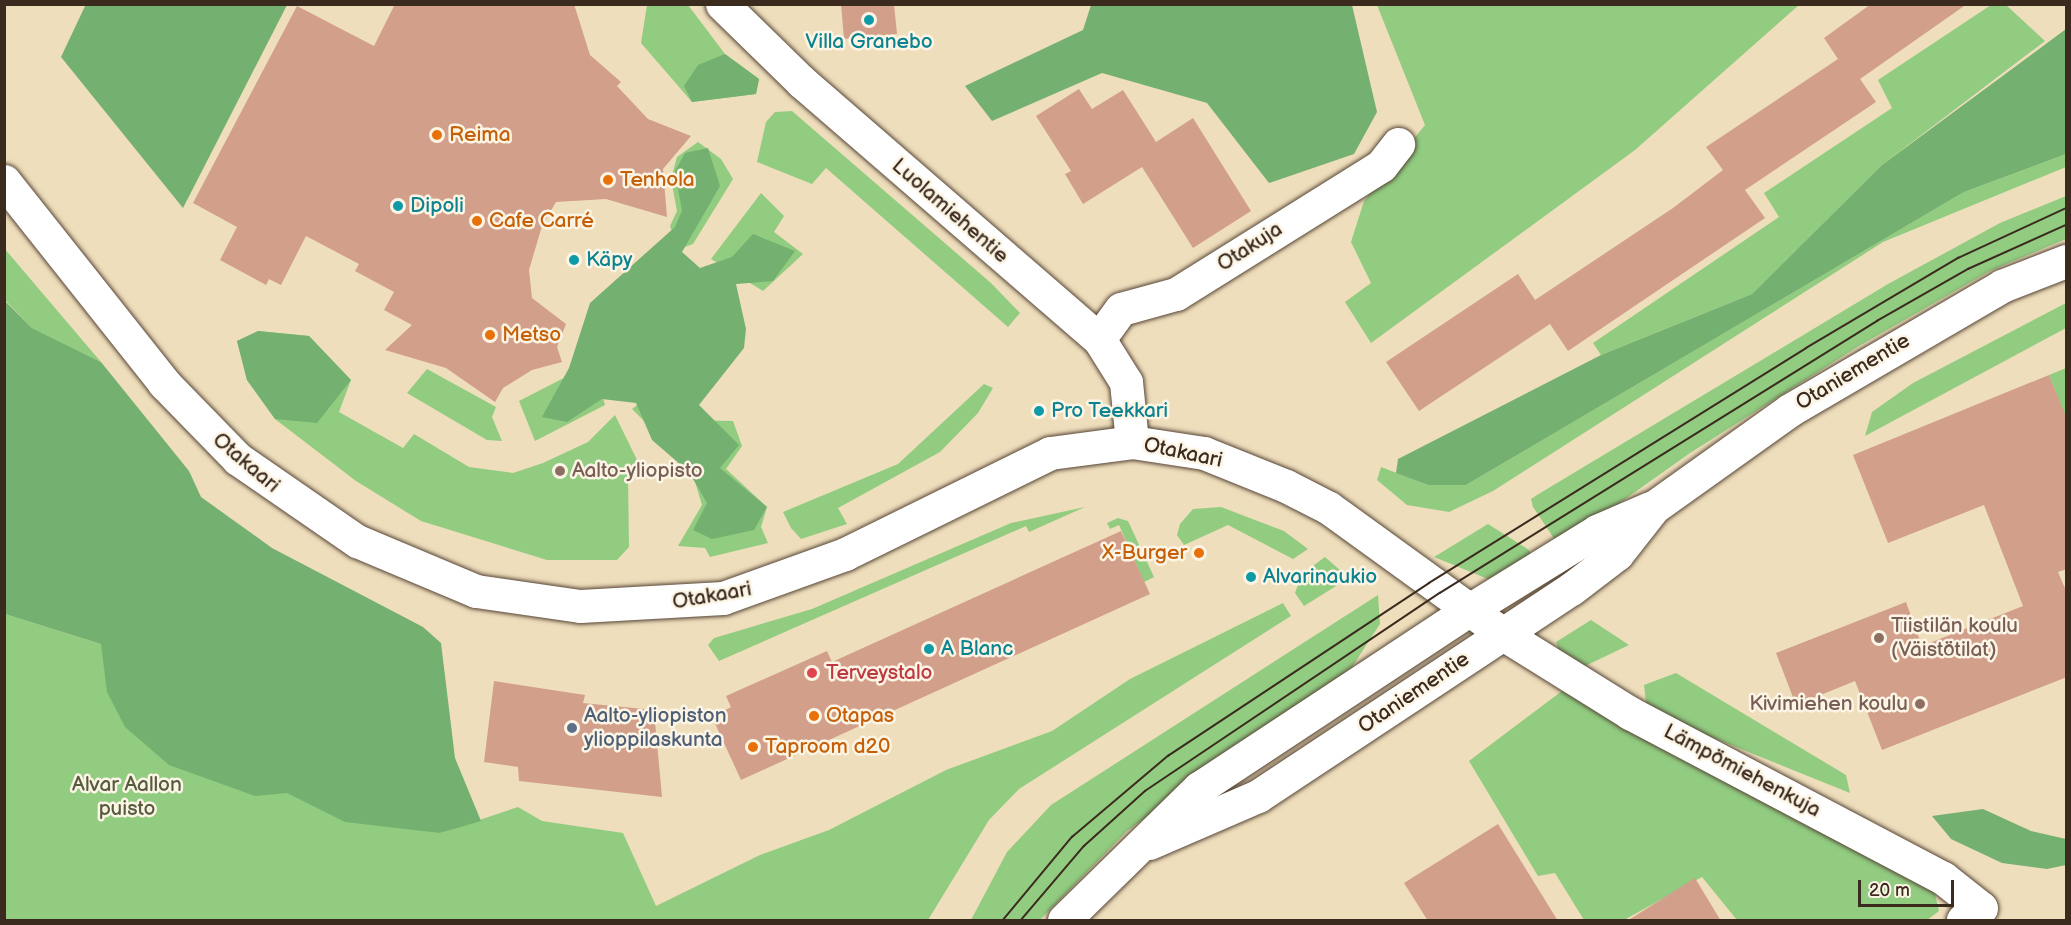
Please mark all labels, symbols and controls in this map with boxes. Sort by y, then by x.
marker: Villa Granebo [862,13,876,27]
place label: Villa Granebo [805,29,933,55]
place label: Reima [449,122,511,148]
marker: Reima [430,128,444,142]
street label: Luolamiehentie [886,153,1014,269]
place label: Tenhola [620,167,695,193]
marker: Tenhola [601,173,615,187]
place label: Dipoli [410,193,464,219]
marker: Dipoli [391,199,405,213]
place label: Cafe Carré [489,208,594,234]
marker: Cafe Carré [470,214,484,228]
street label: Otakuja [1213,217,1287,277]
place label: Käpy [586,247,633,273]
marker: Käpy [567,253,581,267]
place label: Metso [502,322,561,348]
marker: Metso [483,328,497,342]
street label: Otaniementie [1791,328,1915,416]
place label: Pro Teekkari [1051,398,1169,424]
marker: Pro Teekkari [1032,404,1046,418]
street label: Otakaari [207,428,285,498]
street label: Otakaari [1141,432,1225,474]
place label: Aalto-yliopisto [572,458,703,484]
marker: Aalto-yliopisto [553,464,567,478]
place label: X-Burger [1102,540,1187,566]
marker: X-Burger [1192,546,1206,560]
place label: Alvarinaukio [1263,564,1377,590]
marker: Alvarinaukio [1244,570,1258,584]
street label: Otakaari [670,577,754,615]
place label: Tiistilän koulu (Väistötilat) [1891,613,2018,663]
marker: Tiistilän koulu (Väistötilat) [1872,631,1886,645]
place label: A Blanc [941,636,1013,662]
marker: A Blanc [922,642,936,656]
street label: Otaniementie [1354,647,1474,739]
place label: Terveystalo [826,660,932,686]
marker: Terveystalo [803,664,821,682]
place label: Kivimiehen koulu [1749,691,1908,717]
marker: Kivimiehen koulu [1913,697,1927,711]
place label: Aalto-yliopiston ylioppilaskunta [584,703,727,753]
place label: Otapas [826,703,894,729]
marker: Otapas [807,709,821,723]
street label: Lämpömiehenkuja [1659,719,1825,823]
marker: Aalto-yliopiston ylioppilaskunta [565,721,579,735]
place label: Taproom d20 [765,734,890,760]
marker: Taproom d20 [746,740,760,754]
park label: Alvar Aallon puisto [72,772,182,822]
scale bar [1861,868,1957,906]
text: 20 m [1869,880,1910,901]

